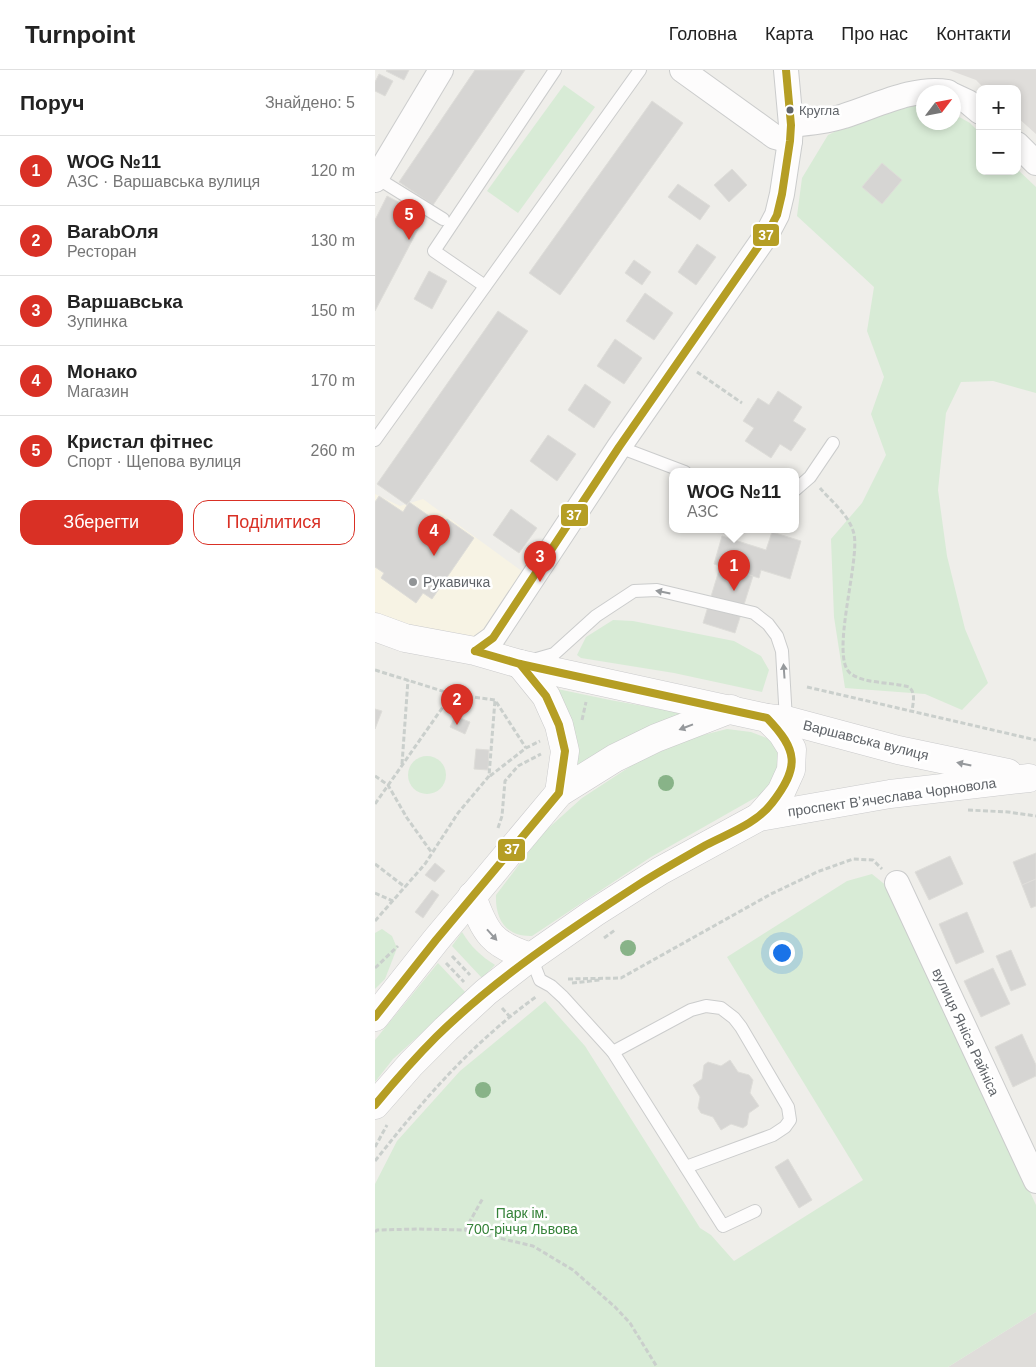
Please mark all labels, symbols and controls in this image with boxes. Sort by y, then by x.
text: Turnpoint [25,21,135,48]
text: Головна [669,24,737,44]
text: Карта [765,24,813,44]
text: Про нас [841,24,908,44]
text: Контакти [936,24,1011,44]
north arrow [916,85,961,130]
map controls [976,85,1021,175]
button: + [976,85,1021,130]
text: Поруч [20,91,84,114]
text: Знайдено: 5 [265,94,355,111]
place label: Кругла [799,103,840,118]
marker: Кругла [785,105,795,115]
button: − [976,130,1021,175]
text: WOG №11 [67,151,161,172]
text: 1 [32,162,40,179]
text: 120 m [311,162,355,179]
text: АЗС · Варшавська вулиця [67,173,260,190]
pin: 5 [393,199,425,240]
text: BarabОля [67,221,159,242]
line badge: 37 [752,223,780,247]
text: 37 [758,227,774,243]
text: 2 [32,232,40,249]
text: 130 m [311,232,355,249]
text: Ресторан [67,243,137,260]
text: Варшавська [67,291,183,312]
text: 3 [32,302,40,319]
text: 150 m [311,302,355,319]
text: Зупинка [67,313,127,330]
text: Монако [67,361,137,382]
text: 4 [32,372,40,389]
text: 170 m [311,372,355,389]
text: Магазин [67,383,129,400]
text: Кристал фітнес [67,431,213,452]
text: 5 [32,442,40,459]
text: 260 m [311,442,355,459]
text: Спорт · Щепова вулиця [67,453,241,470]
popup [669,468,799,533]
text: WOG №11 [687,481,781,502]
button: Зберегти [20,500,183,545]
button: Поділитися [193,500,355,545]
line badge: 37 [560,503,589,527]
text: АЗС [687,503,719,520]
text: 37 [566,507,582,523]
pin: 4 [418,515,450,556]
pin: 3 [524,541,556,582]
pin: 1 [718,550,750,591]
place label: Рукавичка [423,574,491,590]
marker: Рукавичка [407,576,419,588]
one-way arrow [656,588,671,596]
one-way arrow [779,663,787,679]
pin: 2 [441,684,473,725]
street label: Варшавська вулиця [801,717,931,763]
one-way arrow [679,723,693,731]
one-way arrow [956,760,972,768]
street label: проспект Вʼячеслава Чорновола [787,774,997,820]
line badge: 37 [497,838,526,862]
text: 37 [504,841,520,857]
one-way arrow [486,929,498,941]
your location [769,940,795,966]
street label: вулиця Яніса Райніса [929,966,1003,1099]
park label: Парк ім. 700-річчя Львова [466,1205,578,1237]

